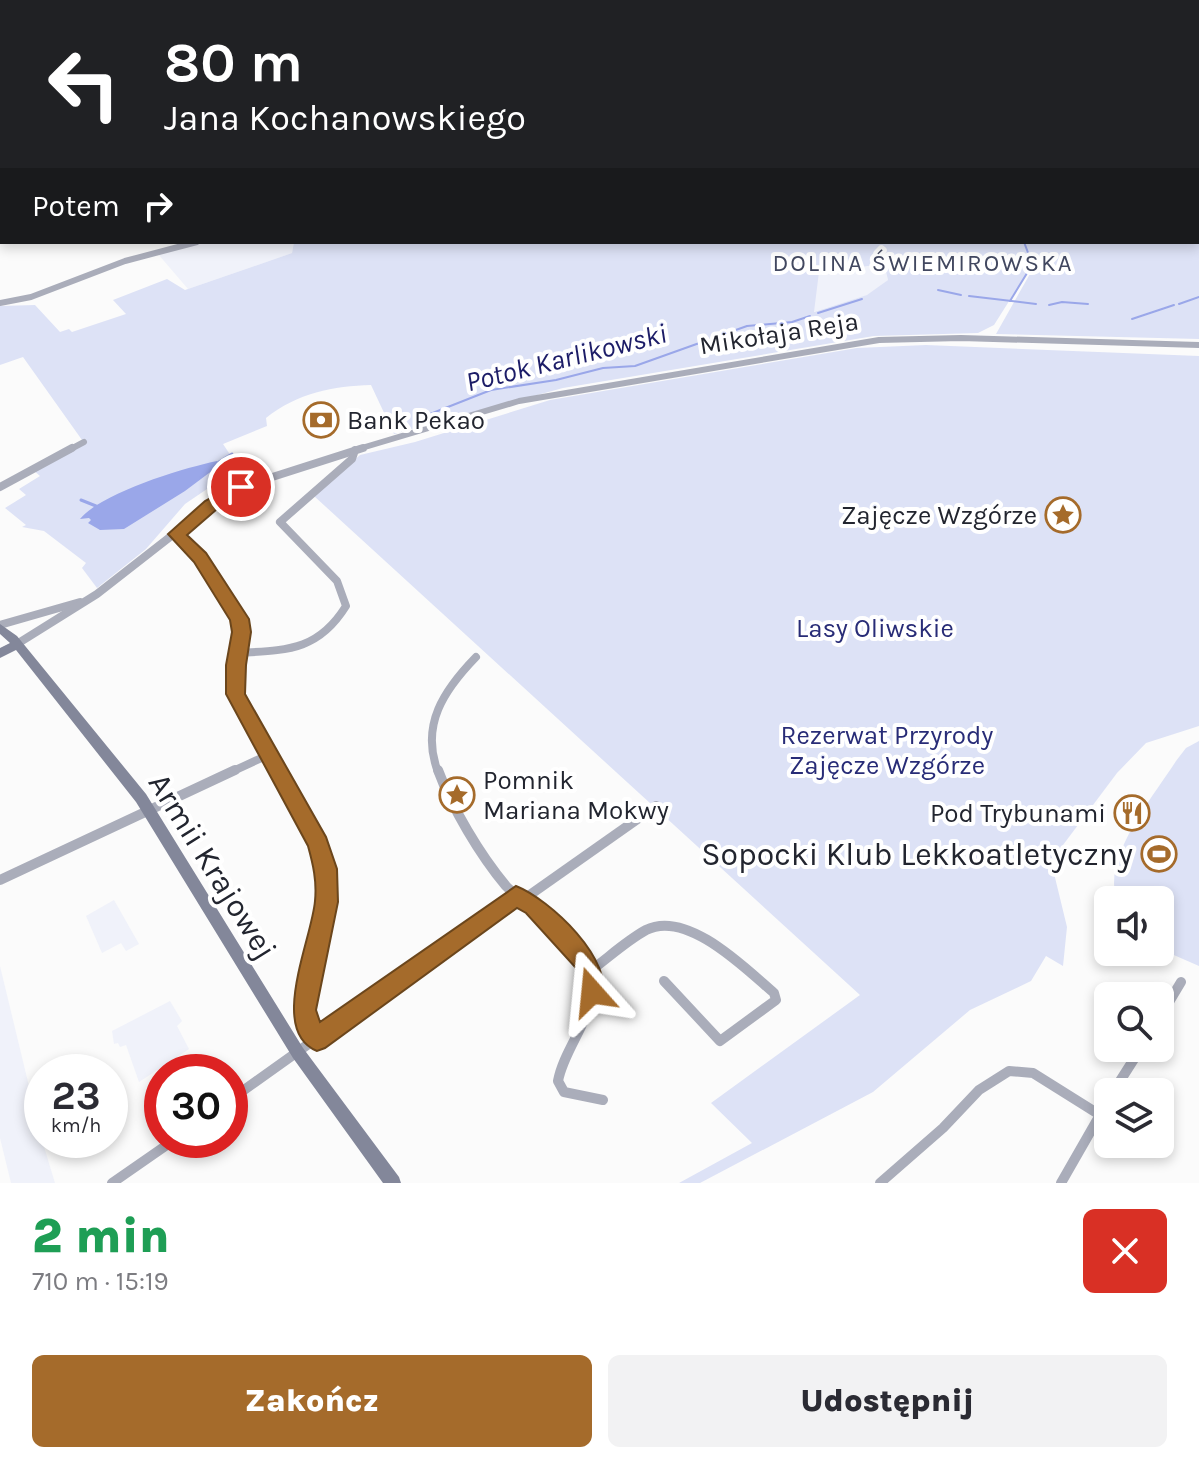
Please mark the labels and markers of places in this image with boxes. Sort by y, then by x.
bank icon: Bank Pekao [302,401,340,439]
place label: Bank Pekao [347,405,485,436]
pin [207,453,275,521]
place icon: Zajęcze Wzgórze [1044,496,1082,534]
place label: Zajęcze Wzgórze [841,500,1037,531]
place label: Pomnik Mariana Mokwy [483,765,669,826]
place icon: Pomnik Mariana Mokwy [438,776,476,814]
restaurant icon: Pod Trybunami [1113,794,1151,832]
place label: Pod Trybunami [930,798,1106,829]
sports icon: Sopocki Klub Lekkoatletyczny [1140,835,1178,873]
place label: Sopocki Klub Lekkoatletyczny [701,836,1133,873]

